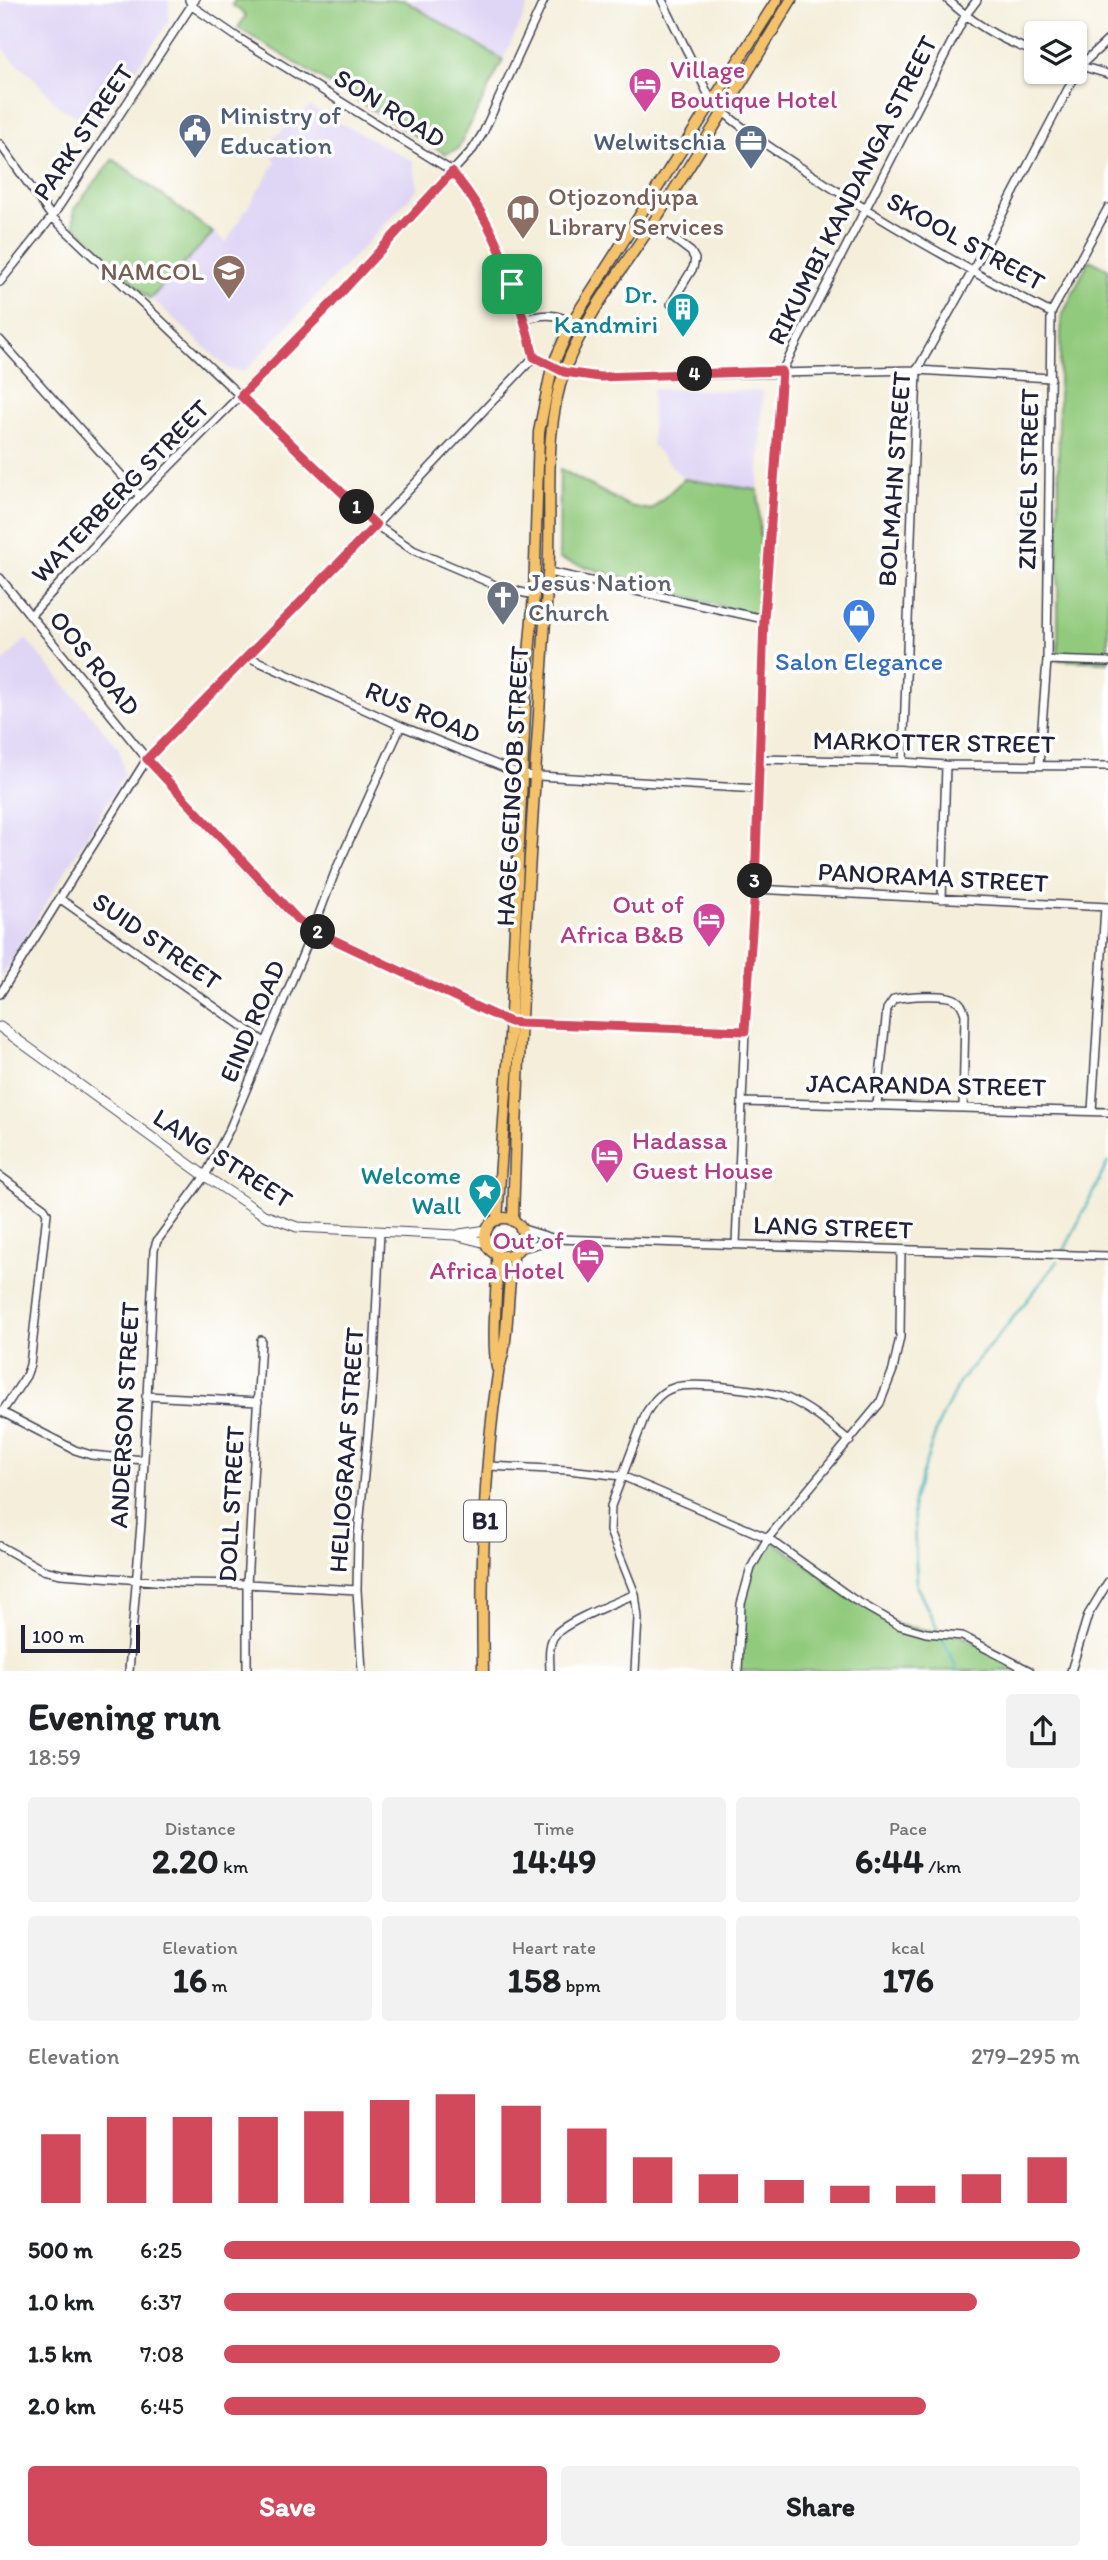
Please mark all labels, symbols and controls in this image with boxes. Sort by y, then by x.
map controls [1024,21,1087,84]
button: layers [1024,21,1087,84]
street label: RIKUMBI KANDANGA STREET [760,30,944,350]
place label: Village Boutique Hotel [670,53,837,115]
street label: PARK STREET [26,57,141,206]
street label: SON ROAD [328,61,452,155]
hotel icon: Village Boutique Hotel [626,65,664,114]
place label: Ministry of Education [220,99,341,161]
public building icon: Ministry of Education [176,111,214,160]
office icon: Welwitschia [732,122,770,171]
place label: Welwitschia [593,125,726,157]
place label: Otjozondjupa Library Services [548,180,724,242]
street label: SKOOL STREET [881,184,1051,298]
library icon: Otjozondjupa Library Services [504,192,542,241]
school or university icon: NAMCOL [210,252,248,301]
pin [482,254,542,314]
place label: NAMCOL [100,255,204,287]
icon: arrive [493,265,531,303]
place label: Dr. Kandmiri [554,278,658,340]
building icon: Dr. Kandmiri [664,290,702,339]
pin: 4 [678,356,712,392]
text: 4 [689,362,700,385]
street label: BOLMAHN STREET [871,370,918,588]
street label: ZINGEL STREET [1010,387,1046,570]
street label: WATERBERG STREET [24,392,216,590]
pin: 1 [340,490,374,524]
text: 1 [352,495,361,518]
place label: Jesus Nation Church [528,566,672,628]
church icon: Jesus Nation Church [484,578,522,627]
shop icon: Salon Elegance [840,596,878,645]
street label: OOS ROAD [43,604,147,722]
street label: HAGE GEINGOB STREET [489,645,535,927]
place label: Salon Elegance [775,645,943,677]
street label: RUS ROAD [361,673,485,751]
street label: MARKOTTER STREET [812,724,1056,760]
street label: PANORAMA STREET [817,855,1050,899]
pin: 3 [738,864,772,898]
text: 3 [749,869,760,892]
street label: SUID STREET [87,885,228,997]
place label: Out of Africa B&B [560,888,684,950]
hotel icon: Out of Africa B&B [690,900,728,949]
pin: 2 [300,914,336,950]
text: 2 [313,920,323,943]
street label: EIND ROAD [212,955,292,1087]
street label: JACARANDA STREET [806,1067,1047,1103]
street label: LANG STREET [147,1101,299,1215]
place label: Hadassa Guest House [632,1124,773,1186]
hotel icon: Hadassa Guest House [588,1136,626,1185]
place label: Welcome Wall [360,1159,461,1221]
place icon: Welcome Wall [466,1171,504,1220]
street label: LANG STREET [753,1208,914,1246]
place label: Out of Africa Hotel [429,1224,564,1286]
hotel icon: Out of Africa Hotel [569,1236,607,1285]
street label: ANDERSON STREET [102,1300,146,1529]
street label: HELIOGRAAF STREET [321,1326,371,1574]
street label: DOLL STREET [211,1424,251,1583]
road number: B1 [464,1500,506,1541]
scale bar [21,1622,140,1654]
text: 100 m [32,1625,84,1648]
text: Evening run [28,1694,221,1740]
button: share [1006,1694,1080,1768]
text: 18:59 [28,1743,81,1771]
text: Distance [164,1817,236,1840]
text: Time [534,1817,574,1840]
text: Pace [889,1817,927,1840]
text: 2.20 [152,1840,219,1882]
text: 14:49 [511,1840,597,1882]
text: 6:44 [855,1840,924,1882]
text: km [219,1855,248,1878]
text: /km [924,1855,961,1878]
text: Elevation [162,1936,238,1959]
text: Heart rate [512,1936,596,1959]
text: kcal [891,1936,925,1959]
text: 16 [172,1959,207,2001]
text: 158 [507,1959,561,2001]
text: 176 [882,1959,934,2001]
text: m [207,1974,228,1997]
text: bpm [561,1974,601,1997]
text: Elevation [28,2042,119,2070]
text: 279–295 m [971,2042,1080,2070]
text: 500 m [28,2236,93,2264]
text: 6:25 [140,2236,182,2264]
text: 1.0 km [28,2288,94,2316]
text: 6:37 [140,2288,182,2316]
text: 1.5 km [28,2340,92,2368]
text: 7:08 [140,2340,184,2368]
text: 2.0 km [28,2392,96,2420]
text: 6:45 [140,2392,184,2420]
button: Save [28,2466,547,2546]
button: Share [561,2466,1080,2546]

